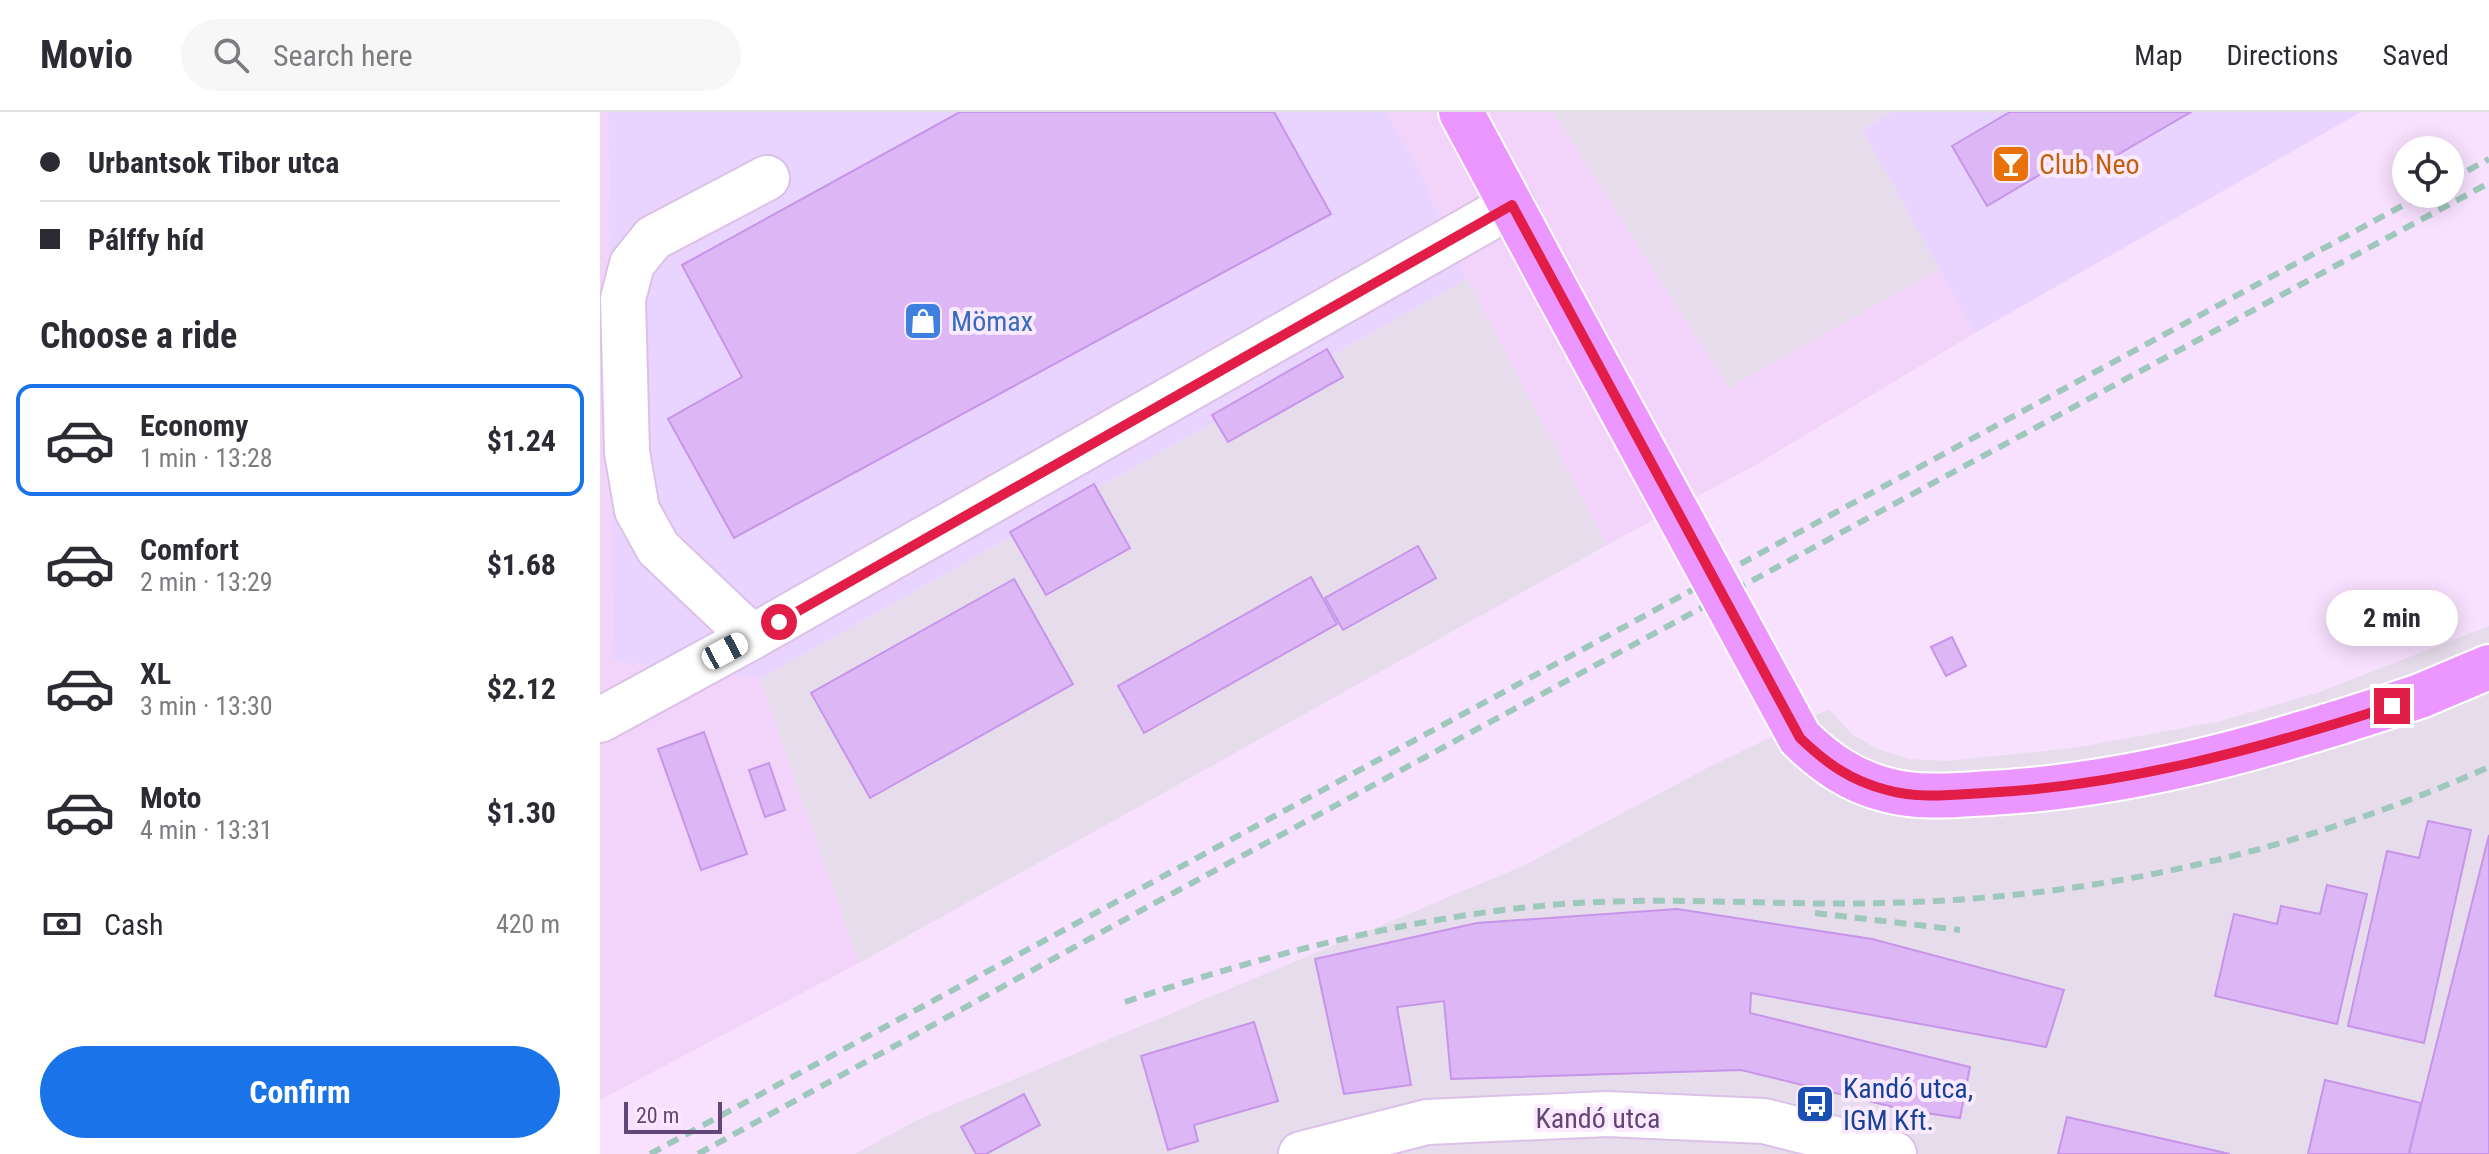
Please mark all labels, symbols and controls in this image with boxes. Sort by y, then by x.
search box [181,19,741,91]
text: Movio [40,33,133,77]
icon: search [209,33,253,77]
text: Search here [273,38,413,73]
text: Map [2134,39,2183,72]
text: Directions [2227,39,2338,72]
text: Saved [2382,39,2449,72]
map controls [2392,136,2464,208]
button: locate [2392,136,2464,208]
bar icon: Club Neo [1990,143,2032,185]
text: Urbantsok Tibor utca [88,145,339,180]
place label: Club Neo [2039,148,2140,181]
text: Pálffy híd [88,222,204,257]
shop icon: Mömax [902,300,944,342]
place label: Mömax [951,305,1033,338]
text: Choose a ride [40,315,237,357]
icon: car [44,404,116,476]
text: Economy [140,408,248,443]
text: $1.24 [487,423,556,458]
text: 1 min · 13:28 [140,443,273,473]
icon: car [44,528,116,600]
text: Comfort [140,532,239,567]
text: $1.68 [487,547,556,582]
text: 2 min · 13:29 [140,567,273,597]
callout: 2 min [2326,590,2458,646]
text: 2 min [2363,603,2421,633]
route start [761,604,797,640]
car [698,629,752,673]
icon: car [44,652,116,724]
text: XL [140,656,171,691]
text: $2.12 [487,671,556,706]
route end [2374,688,2410,724]
text: 3 min · 13:30 [140,691,273,721]
icon: car [44,776,116,848]
text: Moto [140,780,201,815]
text: $1.30 [487,795,556,830]
text: 4 min · 13:31 [140,815,273,845]
icon: cash [40,902,84,946]
text: Cash [104,907,164,942]
text: 420 m [496,909,560,939]
button: Confirm [40,1046,560,1138]
place label: Kandó utca, IGM Kft. [1843,1072,1973,1137]
bus stop icon: Kandó utca, IGM Kft. [1794,1083,1836,1125]
scale bar [624,1098,722,1134]
street label: Kandó utca [1536,1102,1660,1135]
text: 20 m [636,1103,679,1128]

